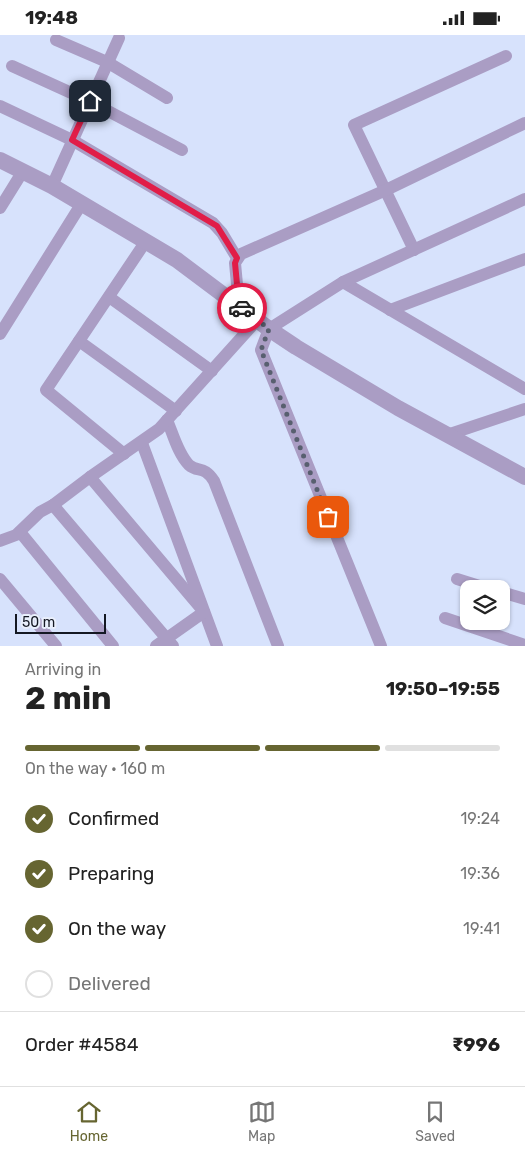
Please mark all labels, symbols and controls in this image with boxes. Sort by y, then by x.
text: 19:48 [25,6,78,29]
pin [69,80,111,122]
icon: home [76,87,104,115]
courier [217,283,267,333]
icon: car [228,294,256,322]
pin [307,496,349,538]
icon: bag [314,503,342,531]
map controls [460,580,510,630]
button: layers [460,580,510,630]
scale bar [15,611,106,634]
text: 50 m [22,614,55,631]
text: Arriving in [25,660,101,679]
text: 19:50–19:55 [386,677,500,700]
text: 2 min [25,679,112,717]
text: On the way · 160 m [25,759,165,778]
icon: check [25,805,53,833]
text: Confirmed [68,807,159,830]
text: 19:24 [460,809,500,828]
icon: check [25,860,53,888]
text: Preparing [68,862,154,885]
text: 19:36 [460,864,500,883]
icon: check [25,915,53,943]
text: On the way [68,917,166,940]
text: 19:41 [463,919,500,938]
text: Delivered [68,972,151,995]
text: Order #4584 [25,1033,138,1056]
text: ₹996 [452,1033,500,1056]
tab: Home [70,1098,108,1145]
tab: Map [248,1098,276,1145]
tab: Saved [415,1098,455,1145]

